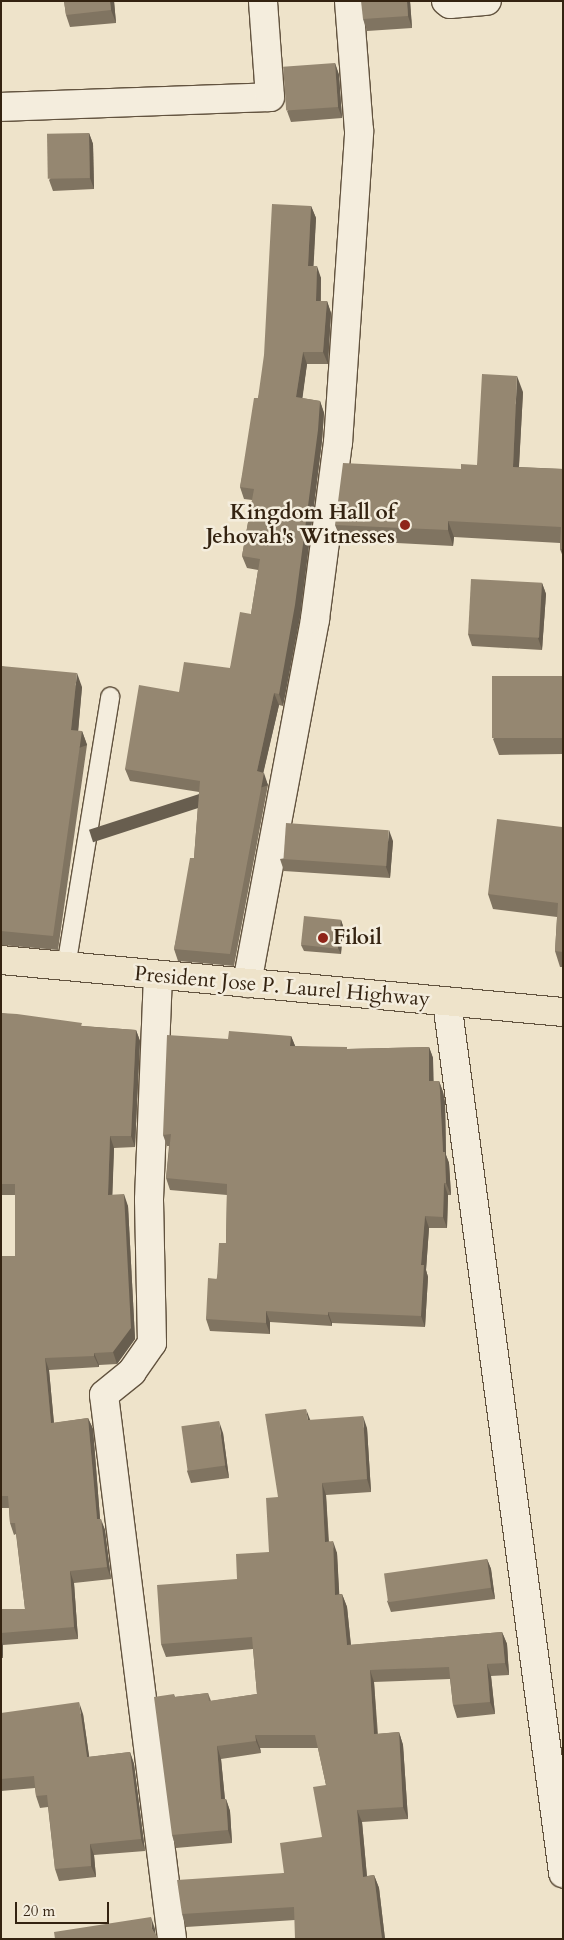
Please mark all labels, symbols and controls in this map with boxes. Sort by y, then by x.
place label: Kingdom Hall of Jehovah's Witnesses [206,500,395,550]
marker: Kingdom Hall of Jehovah's Witnesses [399,519,411,531]
place label: Filoil [333,925,382,951]
marker: Filoil [317,932,329,944]
street label: President Jose P. Laurel Highway [133,962,431,1012]
scale bar [18,1892,111,1924]
text: 20 m [23,1901,55,1921]

